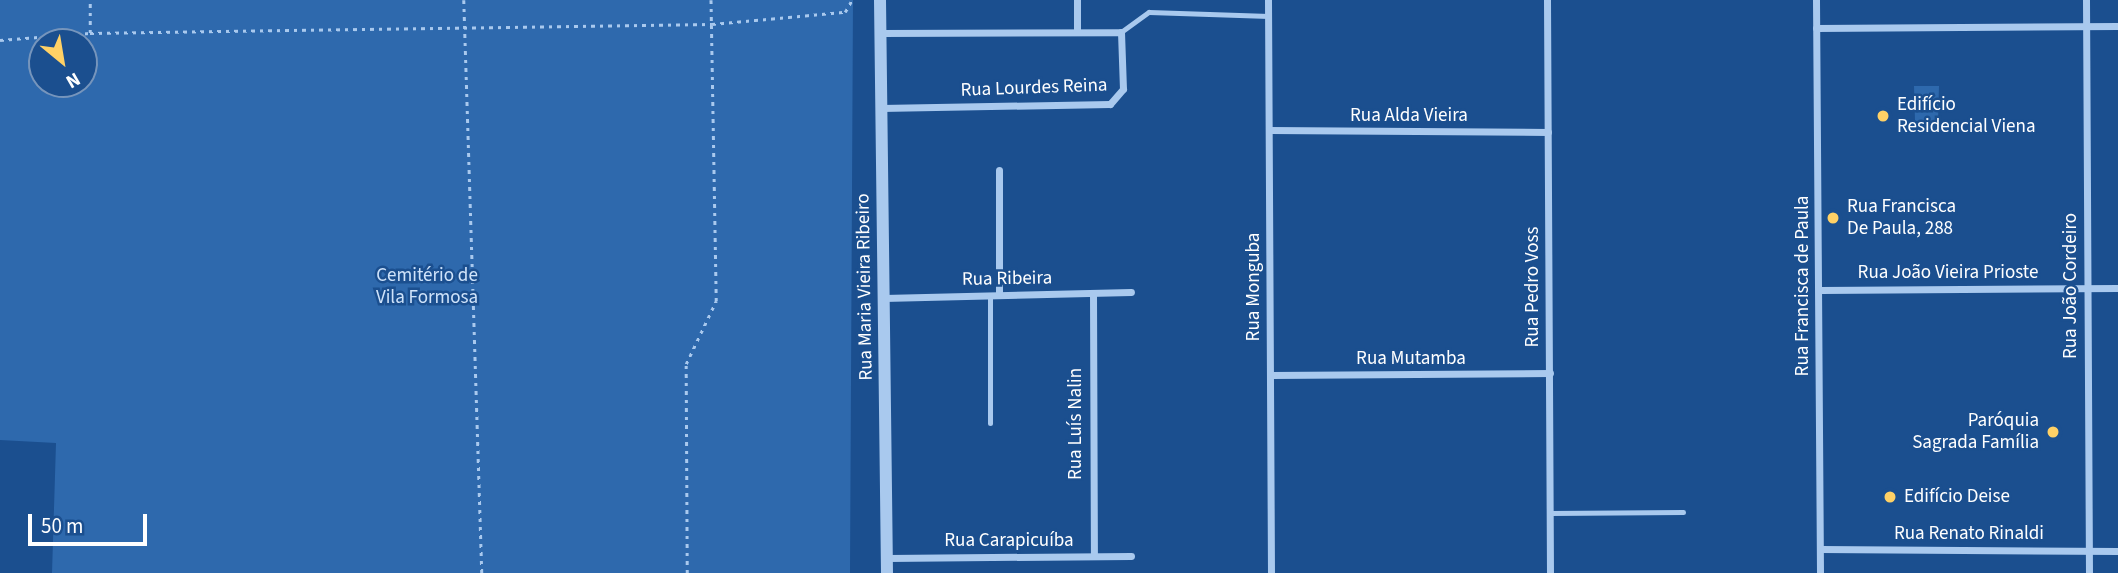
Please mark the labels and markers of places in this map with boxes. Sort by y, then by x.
place label: Edifício Residencial Viena [1897,94,2035,138]
marker: Edifício Residencial Viena [1875,108,1891,124]
place label: Rua Francisca De Paula, 288 [1847,196,1956,240]
marker: Rua Francisca De Paula, 288 [1825,210,1841,226]
place label: Paróquia Sagrada Família [1912,410,2039,454]
marker: Paróquia Sagrada Família [2045,424,2061,440]
place label: Edifício Deise [1904,486,2010,508]
marker: Edifício Deise [1882,489,1898,505]

